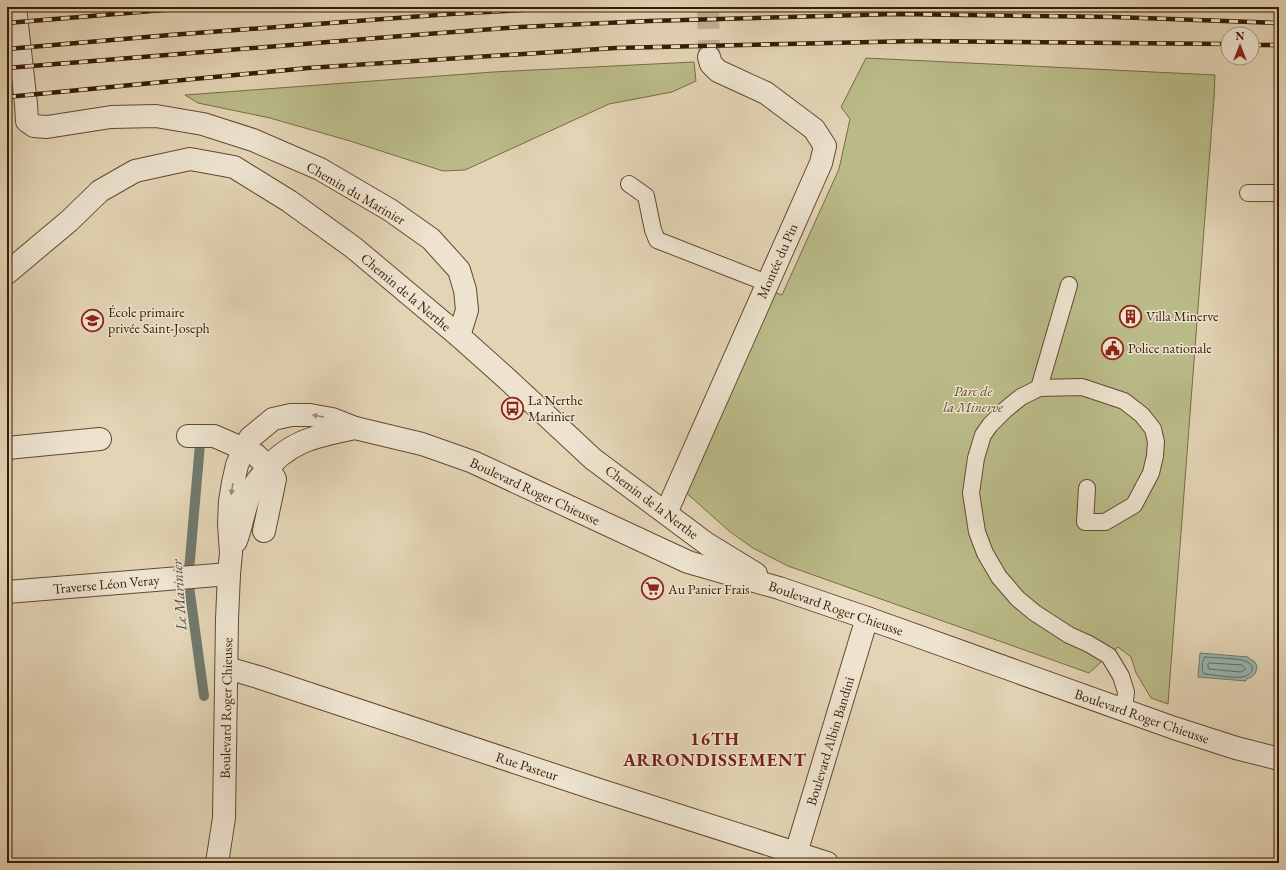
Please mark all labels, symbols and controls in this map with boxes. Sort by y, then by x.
north arrow [1220,26,1260,66]
text: N [1236,29,1245,43]
street label: Chemin du Marinier [303,157,409,229]
street label: Montée du Pin [752,220,802,301]
street label: Chemin de la Nerthe [357,249,455,335]
place label: École primaire privée Saint-Joseph [108,303,210,337]
building icon: Villa Minerve [1118,303,1144,329]
school or university icon: École primaire privée Saint-Joseph [79,307,105,333]
place label: Villa Minerve [1146,307,1219,325]
public building icon: Police nationale [1099,335,1125,361]
place label: Police nationale [1128,339,1212,357]
park label: Parc de la Minerve [943,382,1003,416]
place label: La Nerthe Marinier [528,391,583,425]
bus stop icon: La Nerthe Marinier [499,395,525,421]
one-way arrow [312,413,324,419]
street label: Boulevard Roger Chieusse [467,453,603,529]
street label: Chemin de la Nerthe [602,461,703,543]
one-way arrow [228,483,234,495]
water label: Le Marinier [166,557,191,632]
street label: Traverse Léon Veray [52,570,161,598]
supermarket icon: Au Panier Frais [639,576,665,602]
street label: Boulevard Roger Chieusse [766,576,906,640]
place label: Au Panier Frais [667,580,750,598]
street label: Boulevard Roger Chieusse [216,637,236,779]
street label: Boulevard Albin Bandini [802,674,858,808]
street label: Boulevard Roger Chieusse [1072,684,1212,748]
district label: 16TH ARRONDISSEMENT [622,727,807,771]
street label: Rue Pasteur [493,747,561,785]

